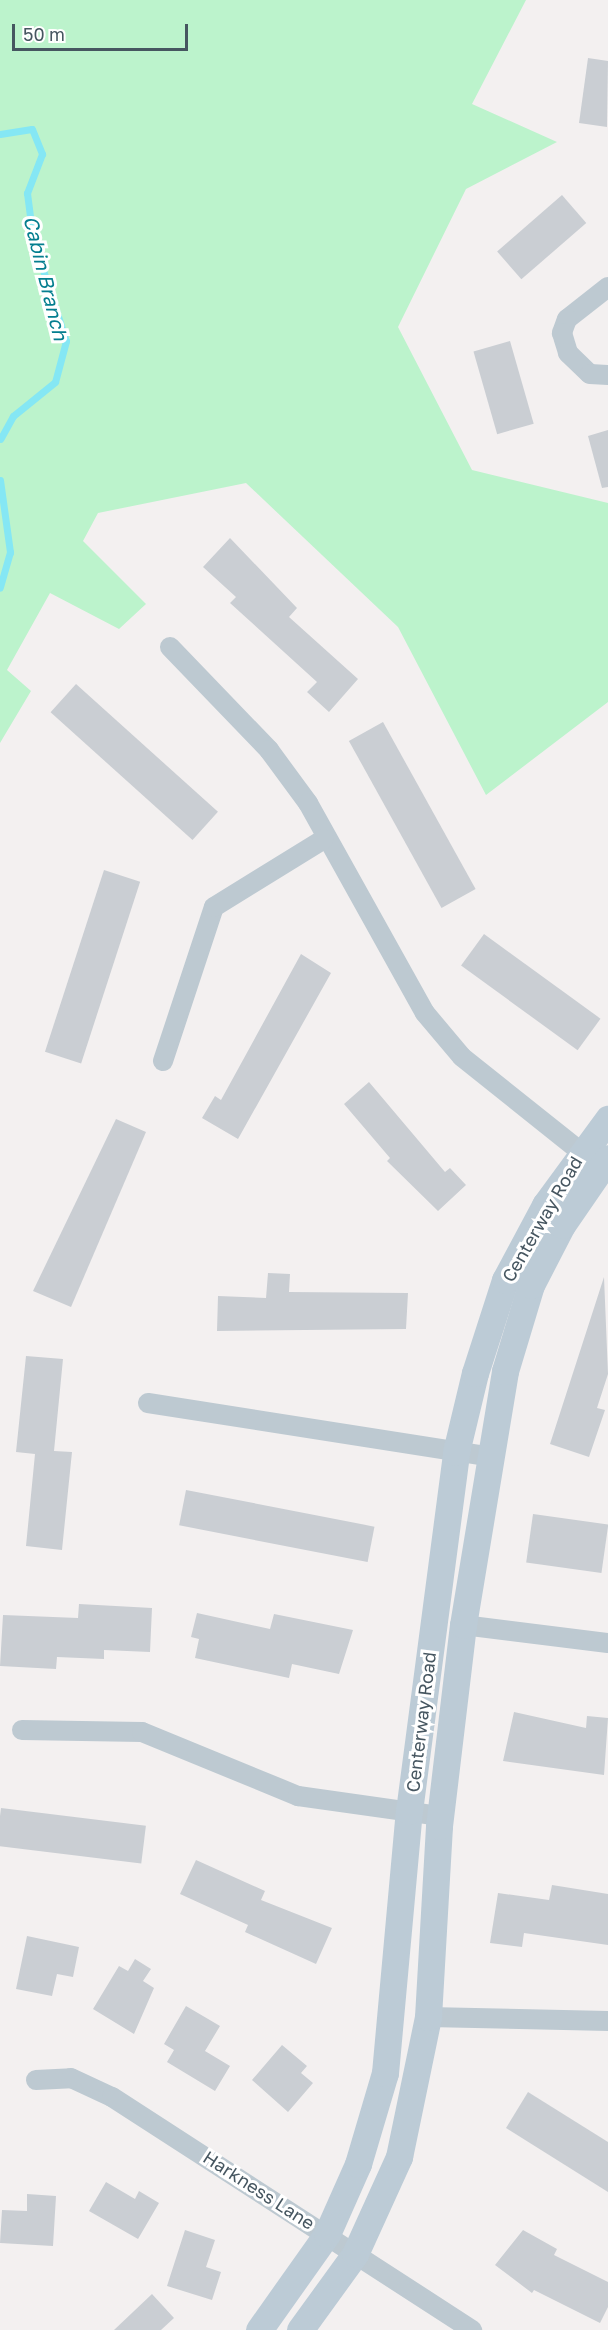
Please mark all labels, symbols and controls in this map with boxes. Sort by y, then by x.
scale bar [15,12,190,50]
text: 50 m [23,23,65,45]
water label: Cabin Branch [19,213,73,343]
street label: Centerway Road [497,1152,587,1286]
street label: Centerway Road [402,1651,440,1793]
street label: Harkness Lane [199,2146,319,2234]

